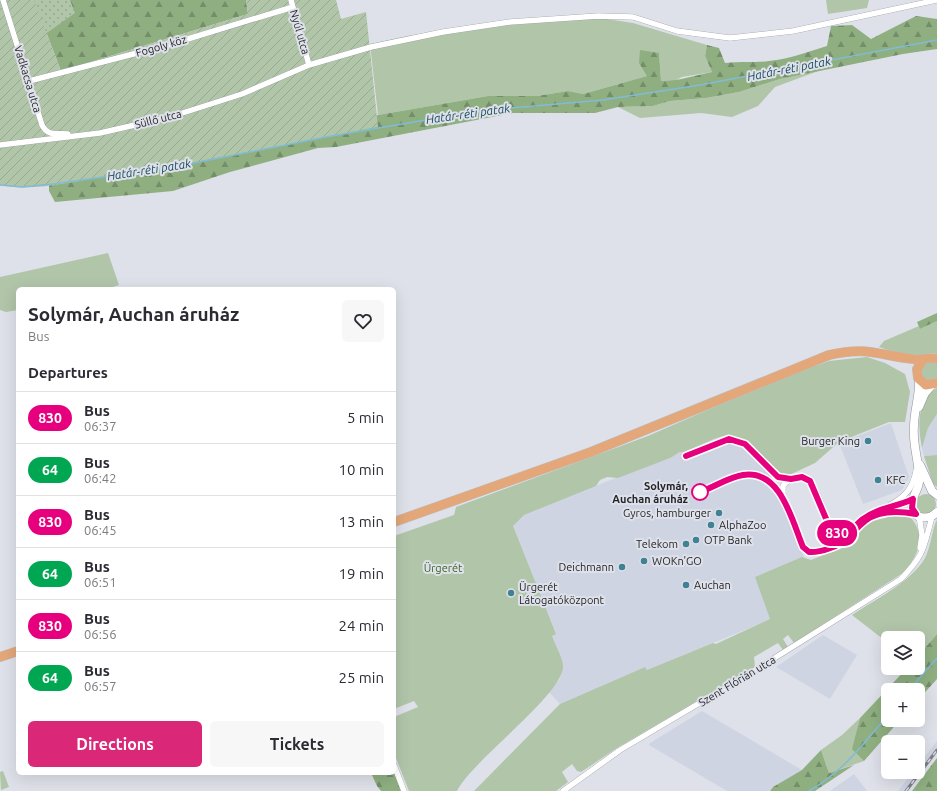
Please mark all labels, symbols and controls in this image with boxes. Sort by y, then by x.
street label: Nyúl utca [288,8,312,56]
street label: Fogoly köz [134,33,188,59]
street label: Vadkacsa utca [12,44,44,114]
water label: Határ-réti patak [746,54,833,83]
water label: Határ-réti patak [425,101,512,126]
street label: Süllő utca [133,107,183,131]
water label: Határ-réti patak [106,156,193,183]
button: heart [342,300,384,342]
text: Solymár, Auchan áruház [28,303,239,325]
text: Bus [28,329,49,343]
text: Departures [28,364,108,381]
text: Bus [84,402,110,419]
text: 5 min [347,409,384,426]
text: 830 [38,410,62,426]
text: 06:37 [84,419,117,433]
place label: Burger King [801,435,860,447]
marker: Burger King [863,436,873,446]
text: Bus [84,454,110,471]
text: 10 min [338,461,384,478]
text: 64 [42,462,58,478]
text: 06:42 [84,471,117,485]
place label: KFC [886,474,905,486]
marker: KFC [873,475,883,485]
place label: Solymár, Auchan áruház [612,480,689,505]
marker: Solymár, Auchan áruház [691,483,709,501]
text: Bus [84,506,110,523]
place label: Gyros, hamburger [623,507,712,519]
marker: Gyros, hamburger [714,508,724,518]
text: 13 min [338,513,384,530]
text: 830 [38,514,62,530]
place label: AlphaZoo [719,519,766,531]
marker: AlphaZoo [706,520,716,530]
line badge: 830 [814,520,860,546]
text: 06:45 [84,523,117,537]
text: 830 [825,525,849,541]
place label: OTP Bank [704,534,752,546]
marker: OTP Bank [691,535,701,545]
place label: Telekom [636,538,678,550]
marker: Telekom [681,539,691,549]
place label: WOKn'GO [652,555,702,567]
marker: WOKn'GO [639,556,649,566]
text: Bus [84,558,110,575]
place label: Deichmann [558,561,614,573]
park label: Ürgerét [424,562,463,574]
marker: Deichmann [617,562,627,572]
text: 19 min [338,565,384,582]
text: 64 [42,566,58,582]
text: 06:51 [84,575,117,589]
place label: Auchan [694,579,731,591]
marker: Auchan [681,580,691,590]
place label: Ürgerét Látogatóközpont [519,581,605,606]
marker: Ürgerét Látogatóközpont [506,588,516,598]
text: Bus [84,610,110,627]
text: 24 min [338,617,384,634]
text: 830 [38,618,62,634]
text: 06:56 [84,627,117,641]
map controls [881,631,925,779]
button: layers [881,631,925,675]
street label: Szent Flórián utca [696,653,778,709]
text: Bus [84,662,110,679]
text: 25 min [338,669,384,686]
text: 64 [42,670,58,686]
text: 06:57 [84,679,117,693]
button: + [881,683,925,727]
button: Directions [28,721,202,767]
button: Tickets [210,721,384,767]
button: − [881,735,925,779]

